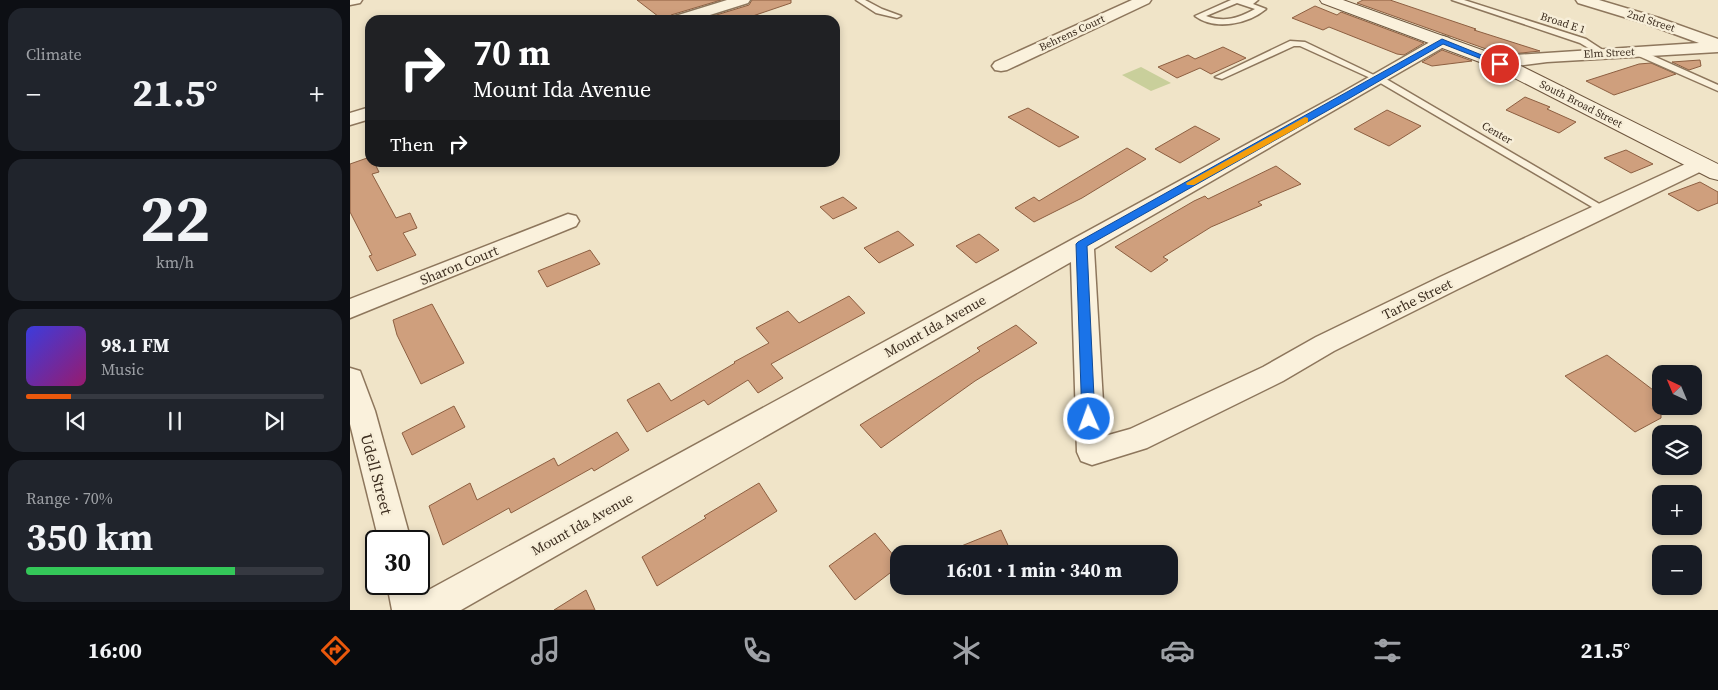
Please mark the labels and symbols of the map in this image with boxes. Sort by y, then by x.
street label: 2nd Street [1625,6,1677,36]
street label: Broad E 1 [1539,9,1587,37]
street label: Behrens Court [1037,11,1108,55]
pin [1479,43,1521,85]
street label: Elm Street [1583,44,1635,62]
street label: South Broad Street [1537,77,1625,132]
street label: Center [1479,118,1515,148]
street label: Sharon Court [417,240,502,290]
street label: Tarhe Street [1379,273,1456,325]
street label: Mount Ida Avenue [881,290,989,362]
north arrow [1652,365,1702,415]
position arrow [1062,392,1114,444]
street label: Udell Street [356,431,399,518]
street label: Mount Ida Avenue [528,488,636,560]
speed limit sign: 30 [365,530,430,595]

